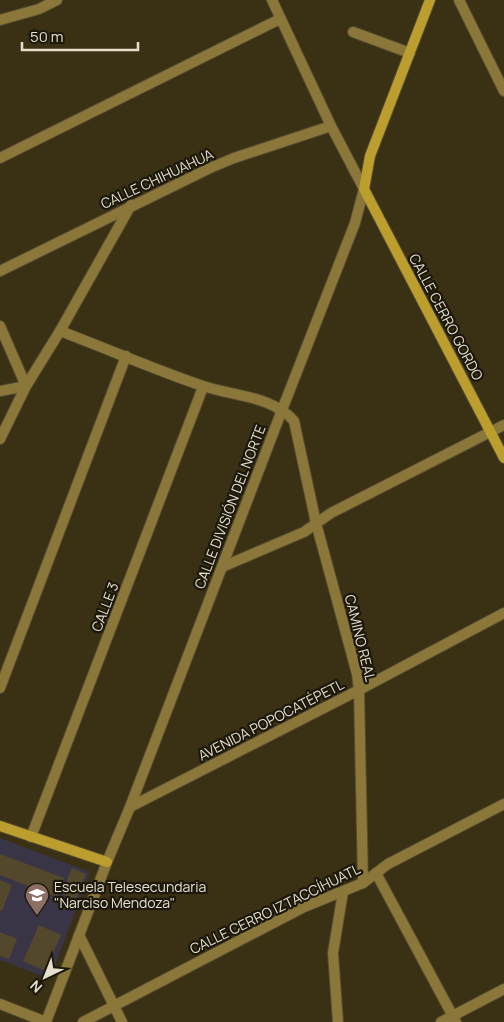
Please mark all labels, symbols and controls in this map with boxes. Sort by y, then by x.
scale bar [22,20,139,52]
text: 50 m [30,26,64,47]
street label: CALLE CHIHUAHUA [97,144,216,213]
street label: CALLE CERRO GORDO [405,250,488,383]
street label: CALLE DIVISIÓN DEL NORTE [189,422,270,591]
street label: CALLE 3 [86,579,123,634]
street label: CAMINO REAL [341,592,380,683]
street label: AVENIDA POPOCATÉPETL [195,675,347,765]
street label: CALLE CERRO IZTACCÍHUATL [187,859,363,958]
place label: Escuela Telesecundaria "Narciso Mendoza" [54,877,206,912]
school or university icon: Escuela Telesecundaria "Narciso Mendoza" [24,882,50,916]
north arrow [20,952,70,1002]
text: N [26,976,46,997]

